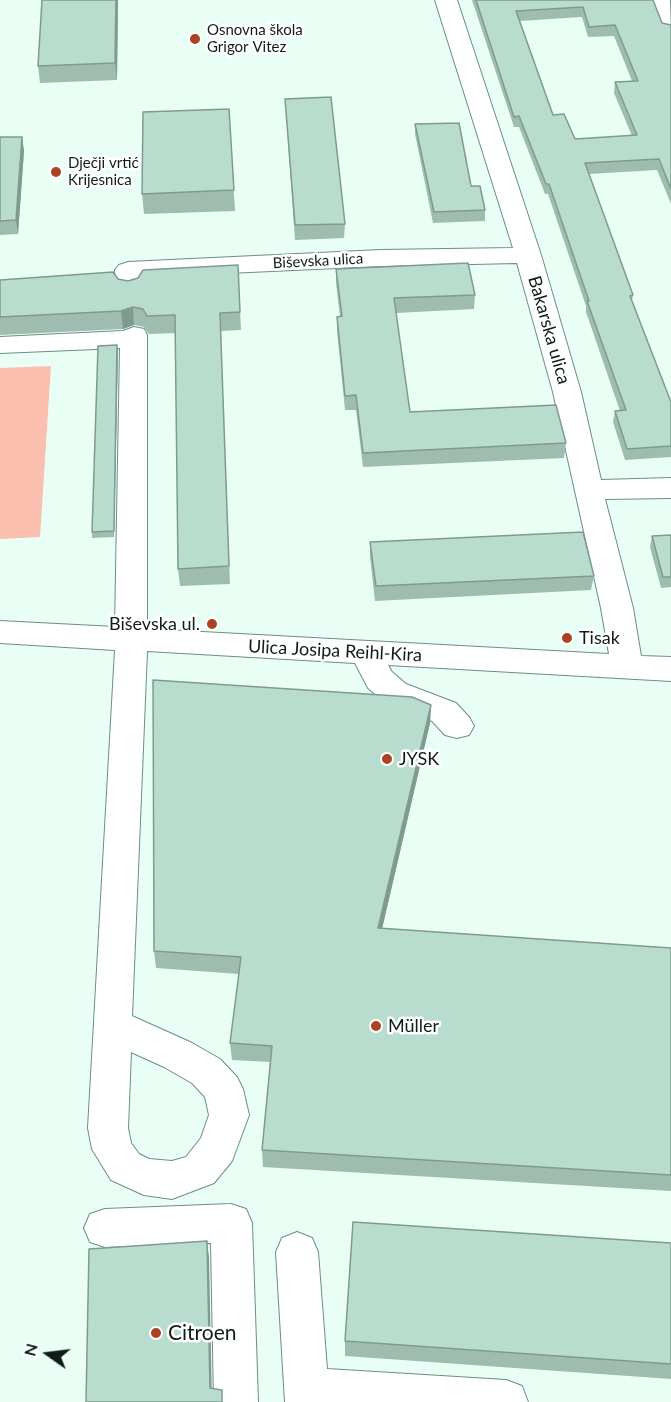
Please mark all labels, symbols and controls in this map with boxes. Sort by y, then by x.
place label: Osnovna škola Grigor Vitez [207,21,303,56]
marker: Osnovna škola Grigor Vitez [188,32,202,46]
place label: Dječji vrtić Krijesnica [68,154,139,189]
marker: Dječji vrtić Krijesnica [49,165,63,179]
street label: Biševska ulica [272,250,364,272]
street label: Bakarska ulica [523,273,575,387]
place label: Biševska ul. [109,613,200,635]
marker: Biševska ul. [205,617,219,631]
place label: Tisak [579,627,620,649]
marker: Tisak [560,631,574,645]
street label: Ulica Josipa Reihl-Kira [247,636,423,666]
place label: JYSK [399,748,439,770]
marker: JYSK [380,752,394,766]
place label: Müller [388,1015,439,1037]
marker: Müller [369,1019,383,1033]
place label: Citroen [168,1320,237,1346]
north arrow [18,1324,78,1384]
marker: Citroen [149,1326,163,1340]
text: N [19,1341,41,1358]

